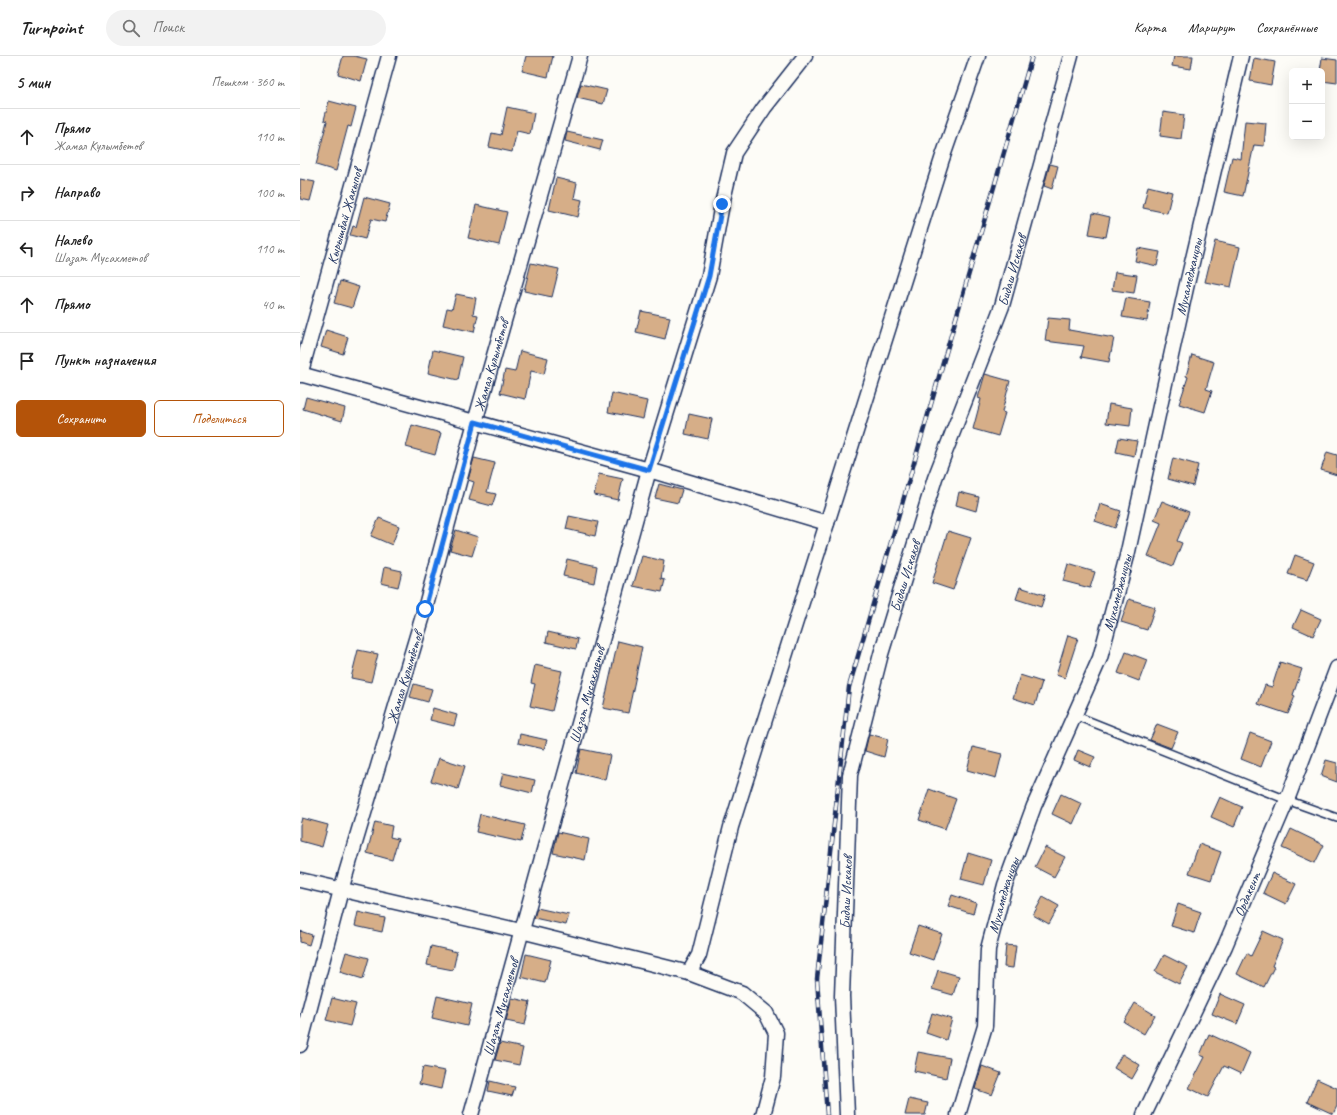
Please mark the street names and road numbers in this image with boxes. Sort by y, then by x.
street label: Кырышбай Жакыпов [323,164,367,266]
street label: Бидаш Искаков [994,230,1031,308]
street label: Мухамеджанулы [1172,235,1207,317]
street label: Жамал Кулымбетов [470,314,514,413]
street label: Бидаш Искаков [887,536,925,613]
street label: Мухамеджанулы [1100,551,1136,633]
street label: Жамал Кулымбетов [383,626,428,725]
street label: Шазат Мусахметов [566,641,610,745]
street label: Бидаш Искаков [836,853,856,929]
street label: Мухамеджанулы [985,854,1024,935]
street label: Ордакент [1231,868,1265,919]
street label: Шазат Мусахметов [480,953,524,1057]

